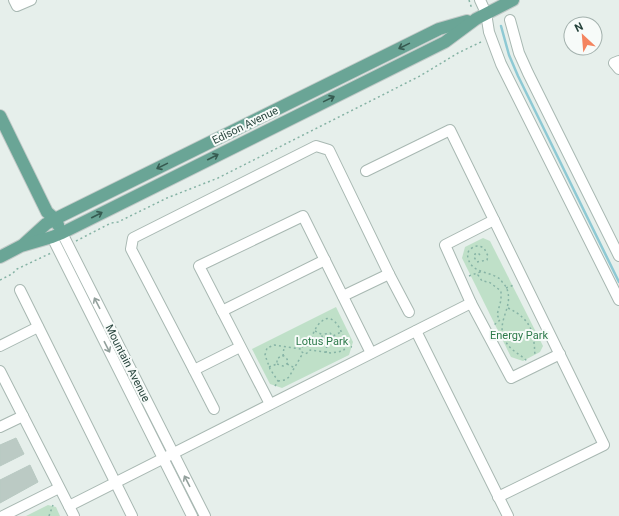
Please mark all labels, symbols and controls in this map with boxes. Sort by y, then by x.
north arrow [563,16,603,56]
text: N [572,20,585,35]
one-way arrow [399,43,411,51]
one-way arrow [323,94,335,102]
street label: Edison Avenue [210,104,280,147]
one-way arrow [207,153,219,160]
one-way arrow [156,163,168,170]
one-way arrow [91,211,103,218]
one-way arrow [93,297,100,309]
street label: Mountain Avenue [102,322,153,404]
park label: Energy Park [490,329,548,342]
park label: Lotus Park [296,335,349,348]
one-way arrow [104,341,111,353]
one-way arrow [183,475,190,487]

